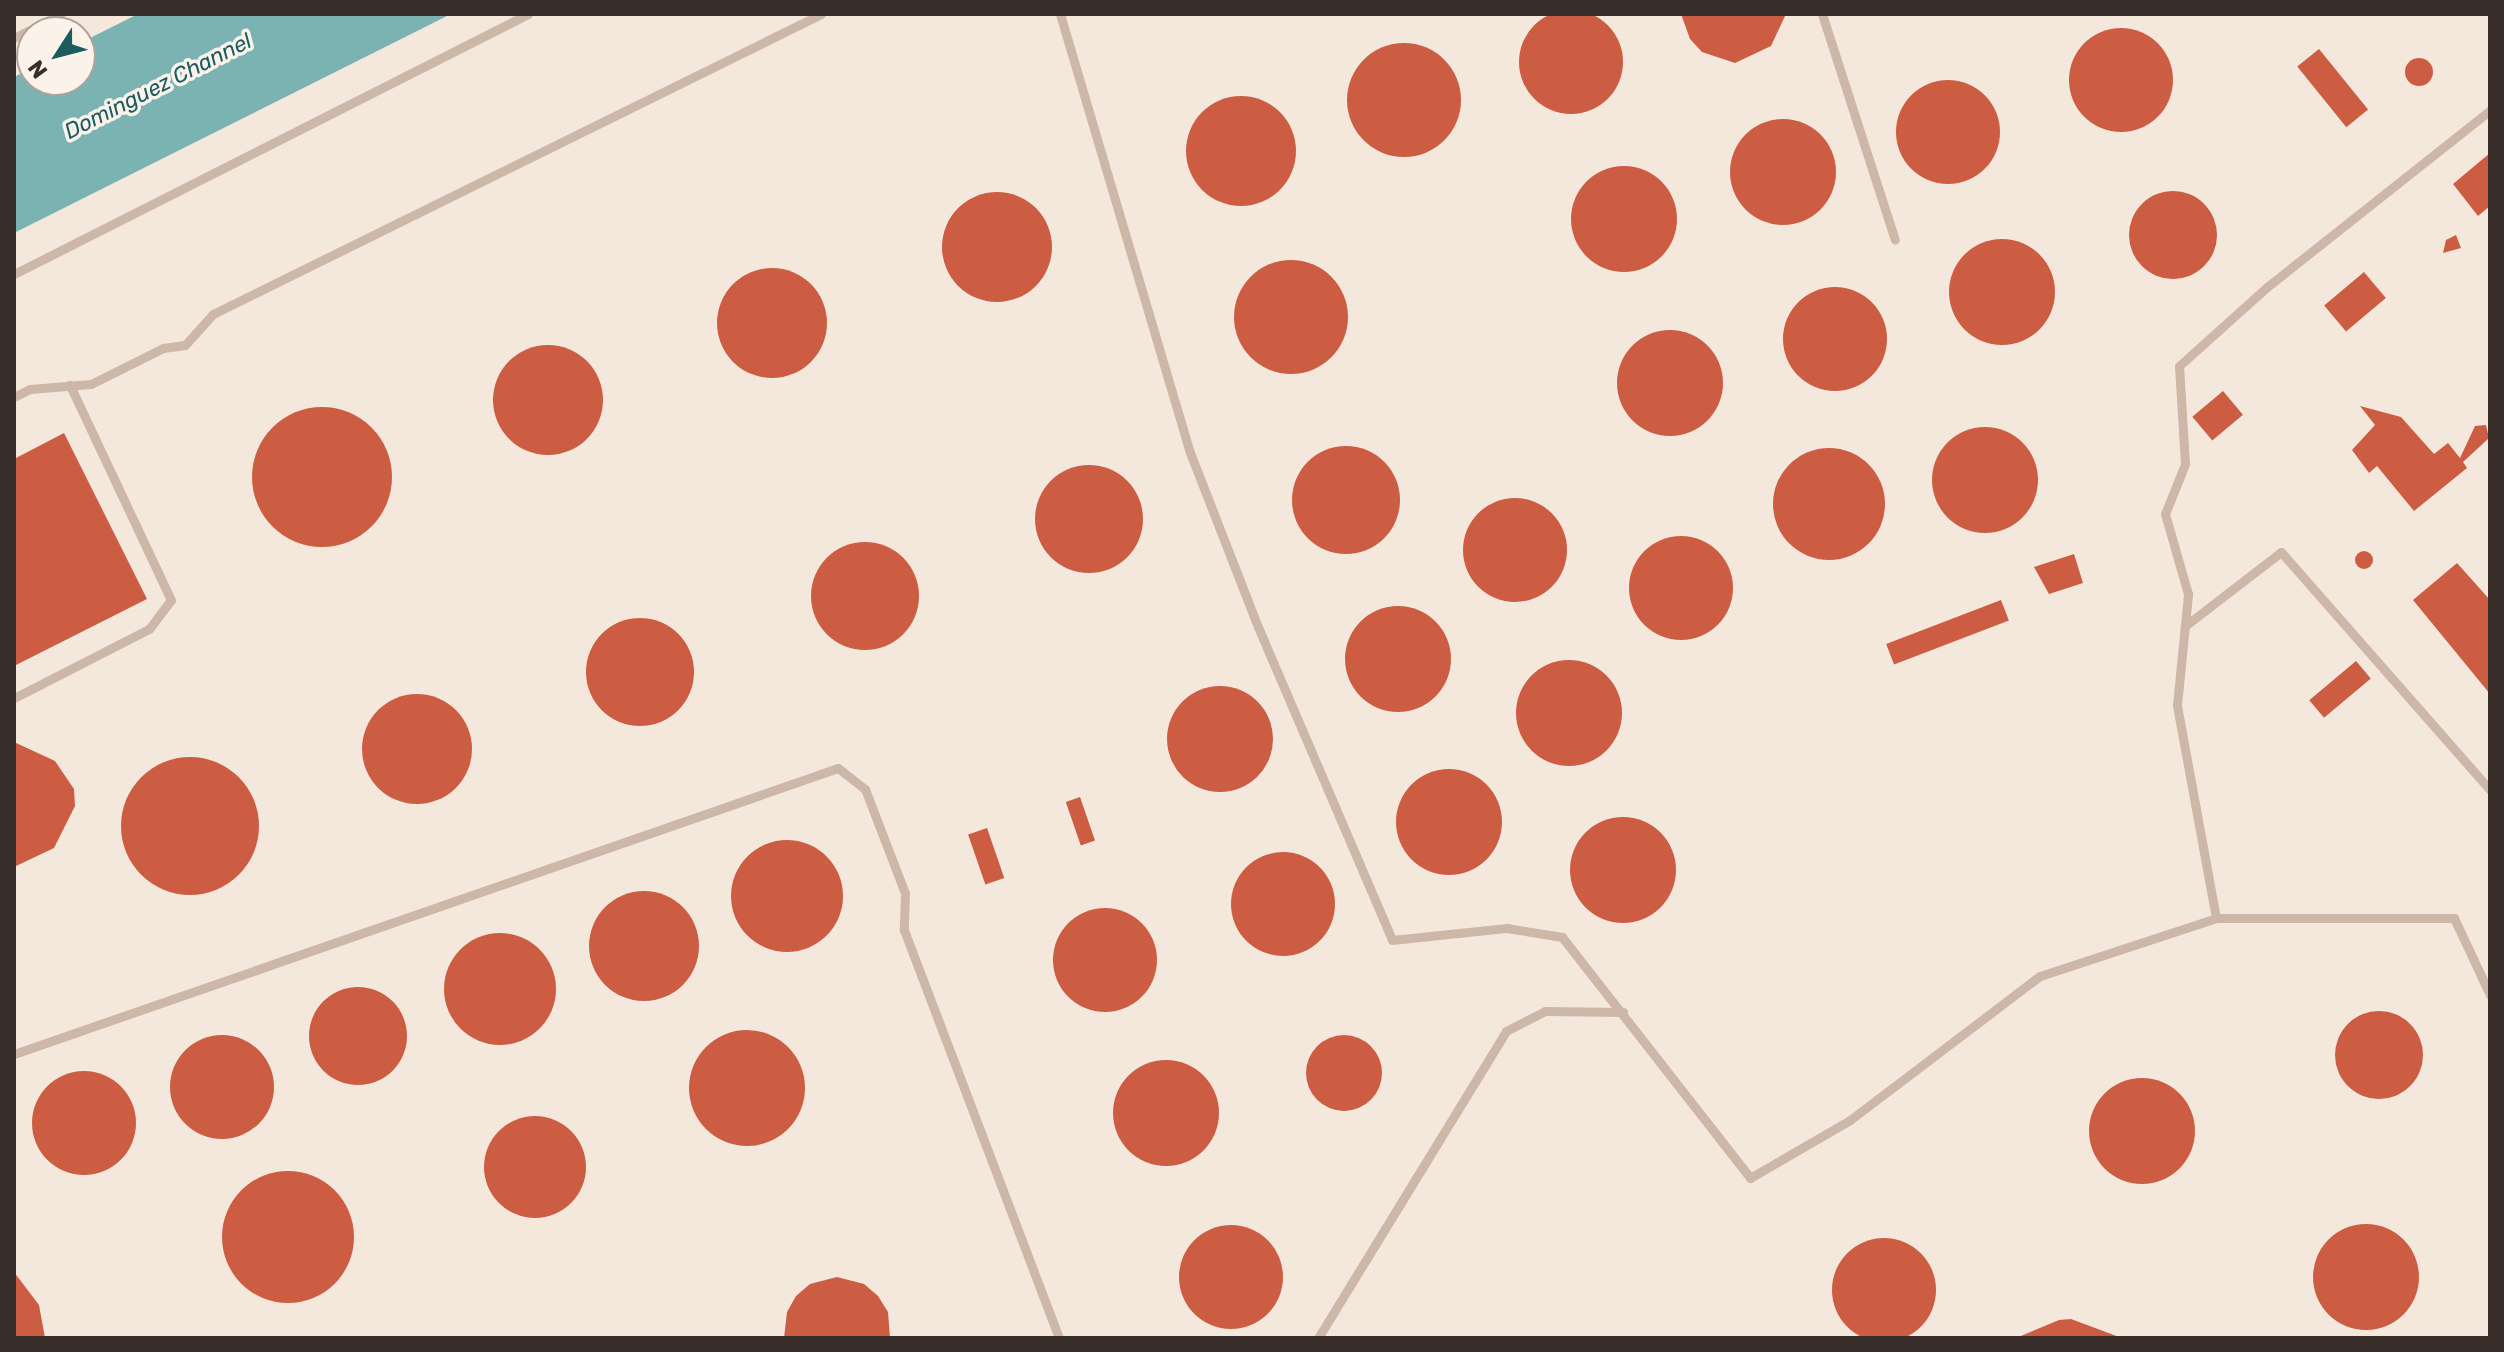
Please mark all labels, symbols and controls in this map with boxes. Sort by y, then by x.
north arrow [16,16,96,96]
water label: Dominguez Channel [60,27,256,145]
text: N [22,55,53,84]

